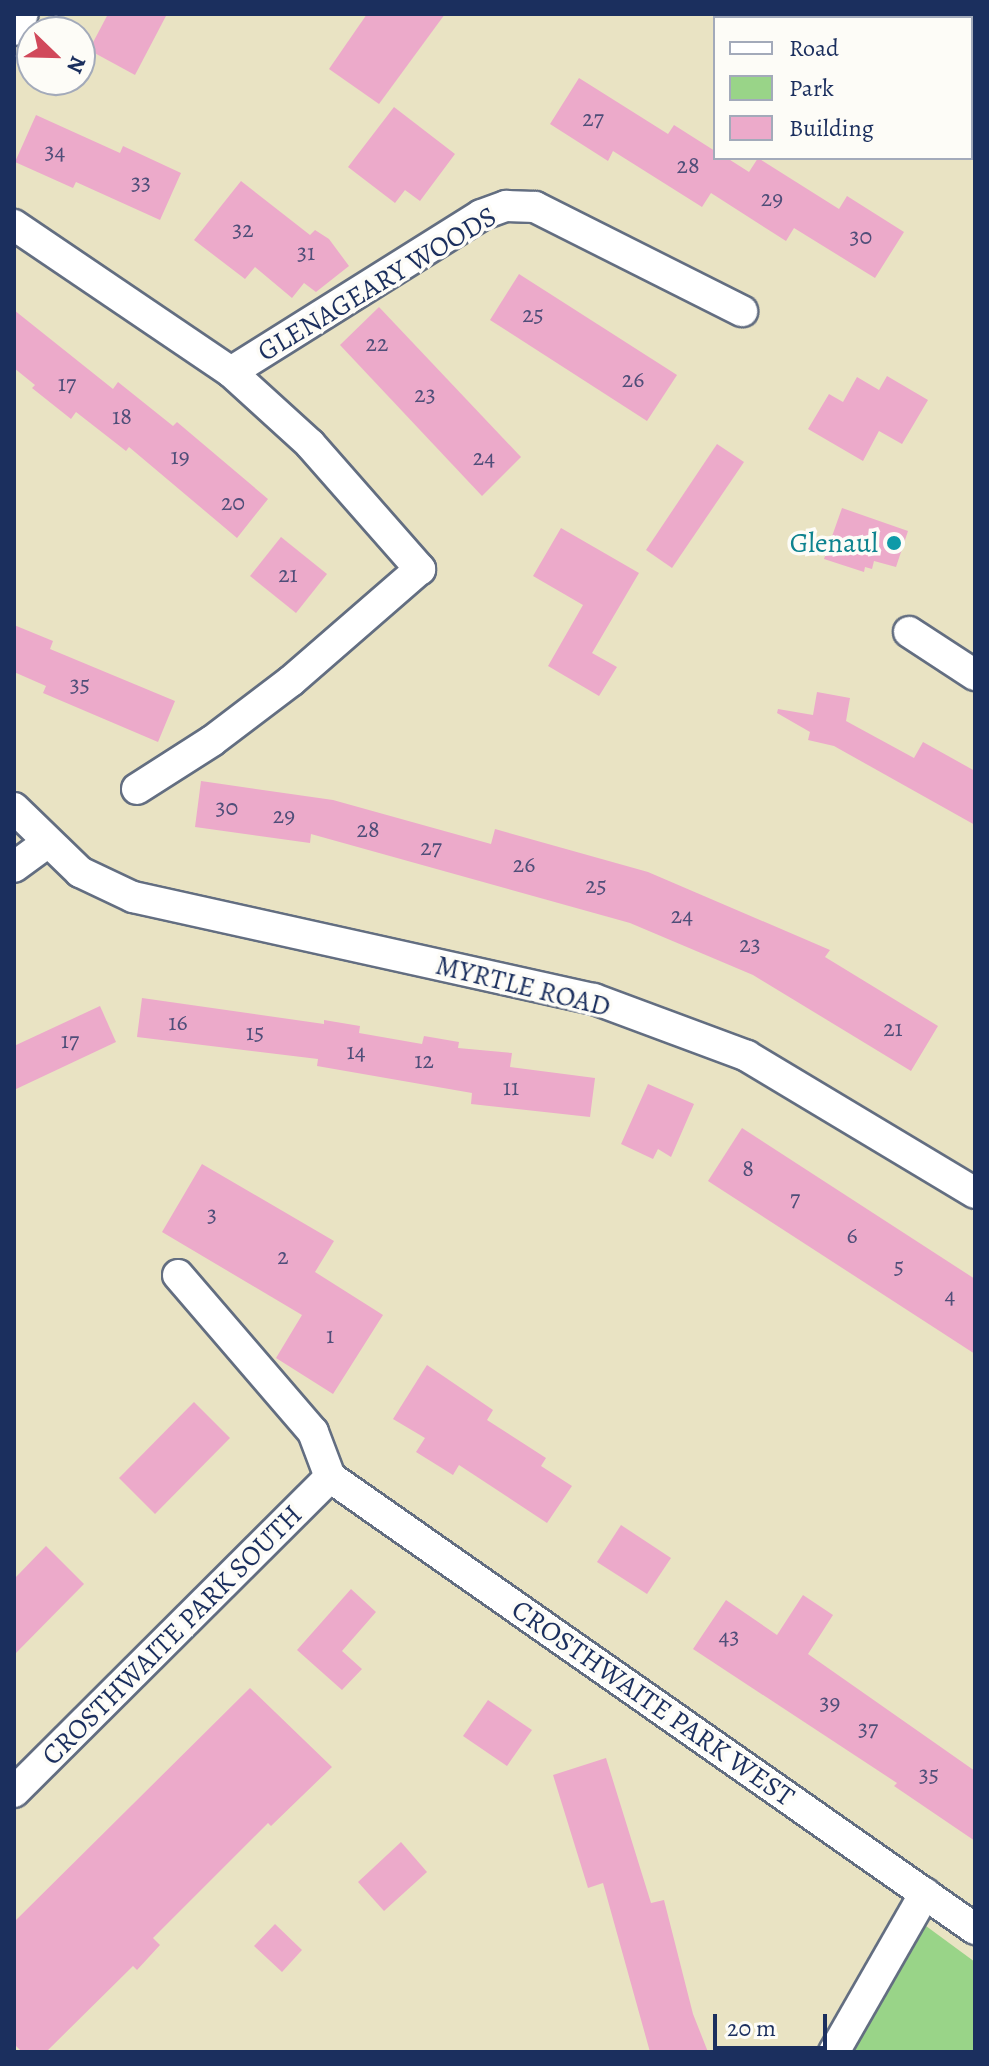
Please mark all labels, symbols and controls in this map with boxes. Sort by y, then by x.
north arrow [16,16,96,96]
legend [713,16,973,160]
text: Road [789,32,839,64]
text: N [59,51,93,78]
text: Park [789,72,834,104]
house number: 27 [582,105,604,133]
text: Building [789,112,874,144]
house number: 34 [45,138,65,166]
house number: 28 [676,152,700,180]
house number: 33 [131,169,151,197]
house number: 29 [761,185,783,213]
street label: GLENAGEARY WOODS [252,199,502,369]
house number: 32 [232,216,254,244]
house number: 30 [850,223,872,251]
house number: 31 [297,239,315,267]
house number: 25 [522,301,544,329]
house number: 22 [366,330,388,358]
house number: 26 [622,366,644,394]
house number: 17 [58,370,76,398]
house number: 23 [414,381,436,409]
house number: 18 [112,403,132,431]
house number: 19 [170,443,190,471]
house number: 24 [473,444,495,472]
house number: 20 [221,489,245,517]
place label: Glenaul [790,526,878,560]
marker: Glenaul [885,534,903,552]
house number: 21 [278,561,298,589]
house number: 35 [70,671,90,699]
house number: 30 [216,794,238,822]
house number: 29 [273,802,295,830]
house number: 28 [356,816,380,844]
house number: 27 [420,834,442,862]
house number: 26 [513,851,535,879]
house number: 25 [585,872,607,900]
house number: 24 [671,902,693,930]
house number: 23 [739,931,761,959]
street label: MYRTLE ROAD [432,948,614,1024]
house number: 16 [168,1009,188,1037]
house number: 21 [883,1015,903,1043]
house number: 15 [246,1019,264,1047]
house number: 17 [61,1027,79,1055]
house number: 14 [346,1038,366,1066]
house number: 12 [414,1047,434,1075]
house number: 11 [503,1074,519,1102]
house number: 8 [742,1155,754,1183]
house number: 7 [790,1185,800,1213]
house number: 3 [207,1201,217,1229]
house number: 6 [846,1222,858,1250]
house number: 2 [277,1243,289,1271]
house number: 5 [894,1253,904,1281]
house number: 4 [945,1282,955,1310]
house number: 1 [326,1322,334,1350]
street label: CROSTHWAITE PARK SOUTH [35,1498,309,1772]
street label: CROSTHWAITE PARK WEST [505,1593,801,1813]
house number: 43 [719,1623,739,1651]
house number: 39 [820,1689,840,1717]
house number: 37 [858,1715,878,1743]
house number: 35 [919,1761,939,1789]
scale bar [717,1998,831,2048]
text: 20 m [727,2012,776,2044]

